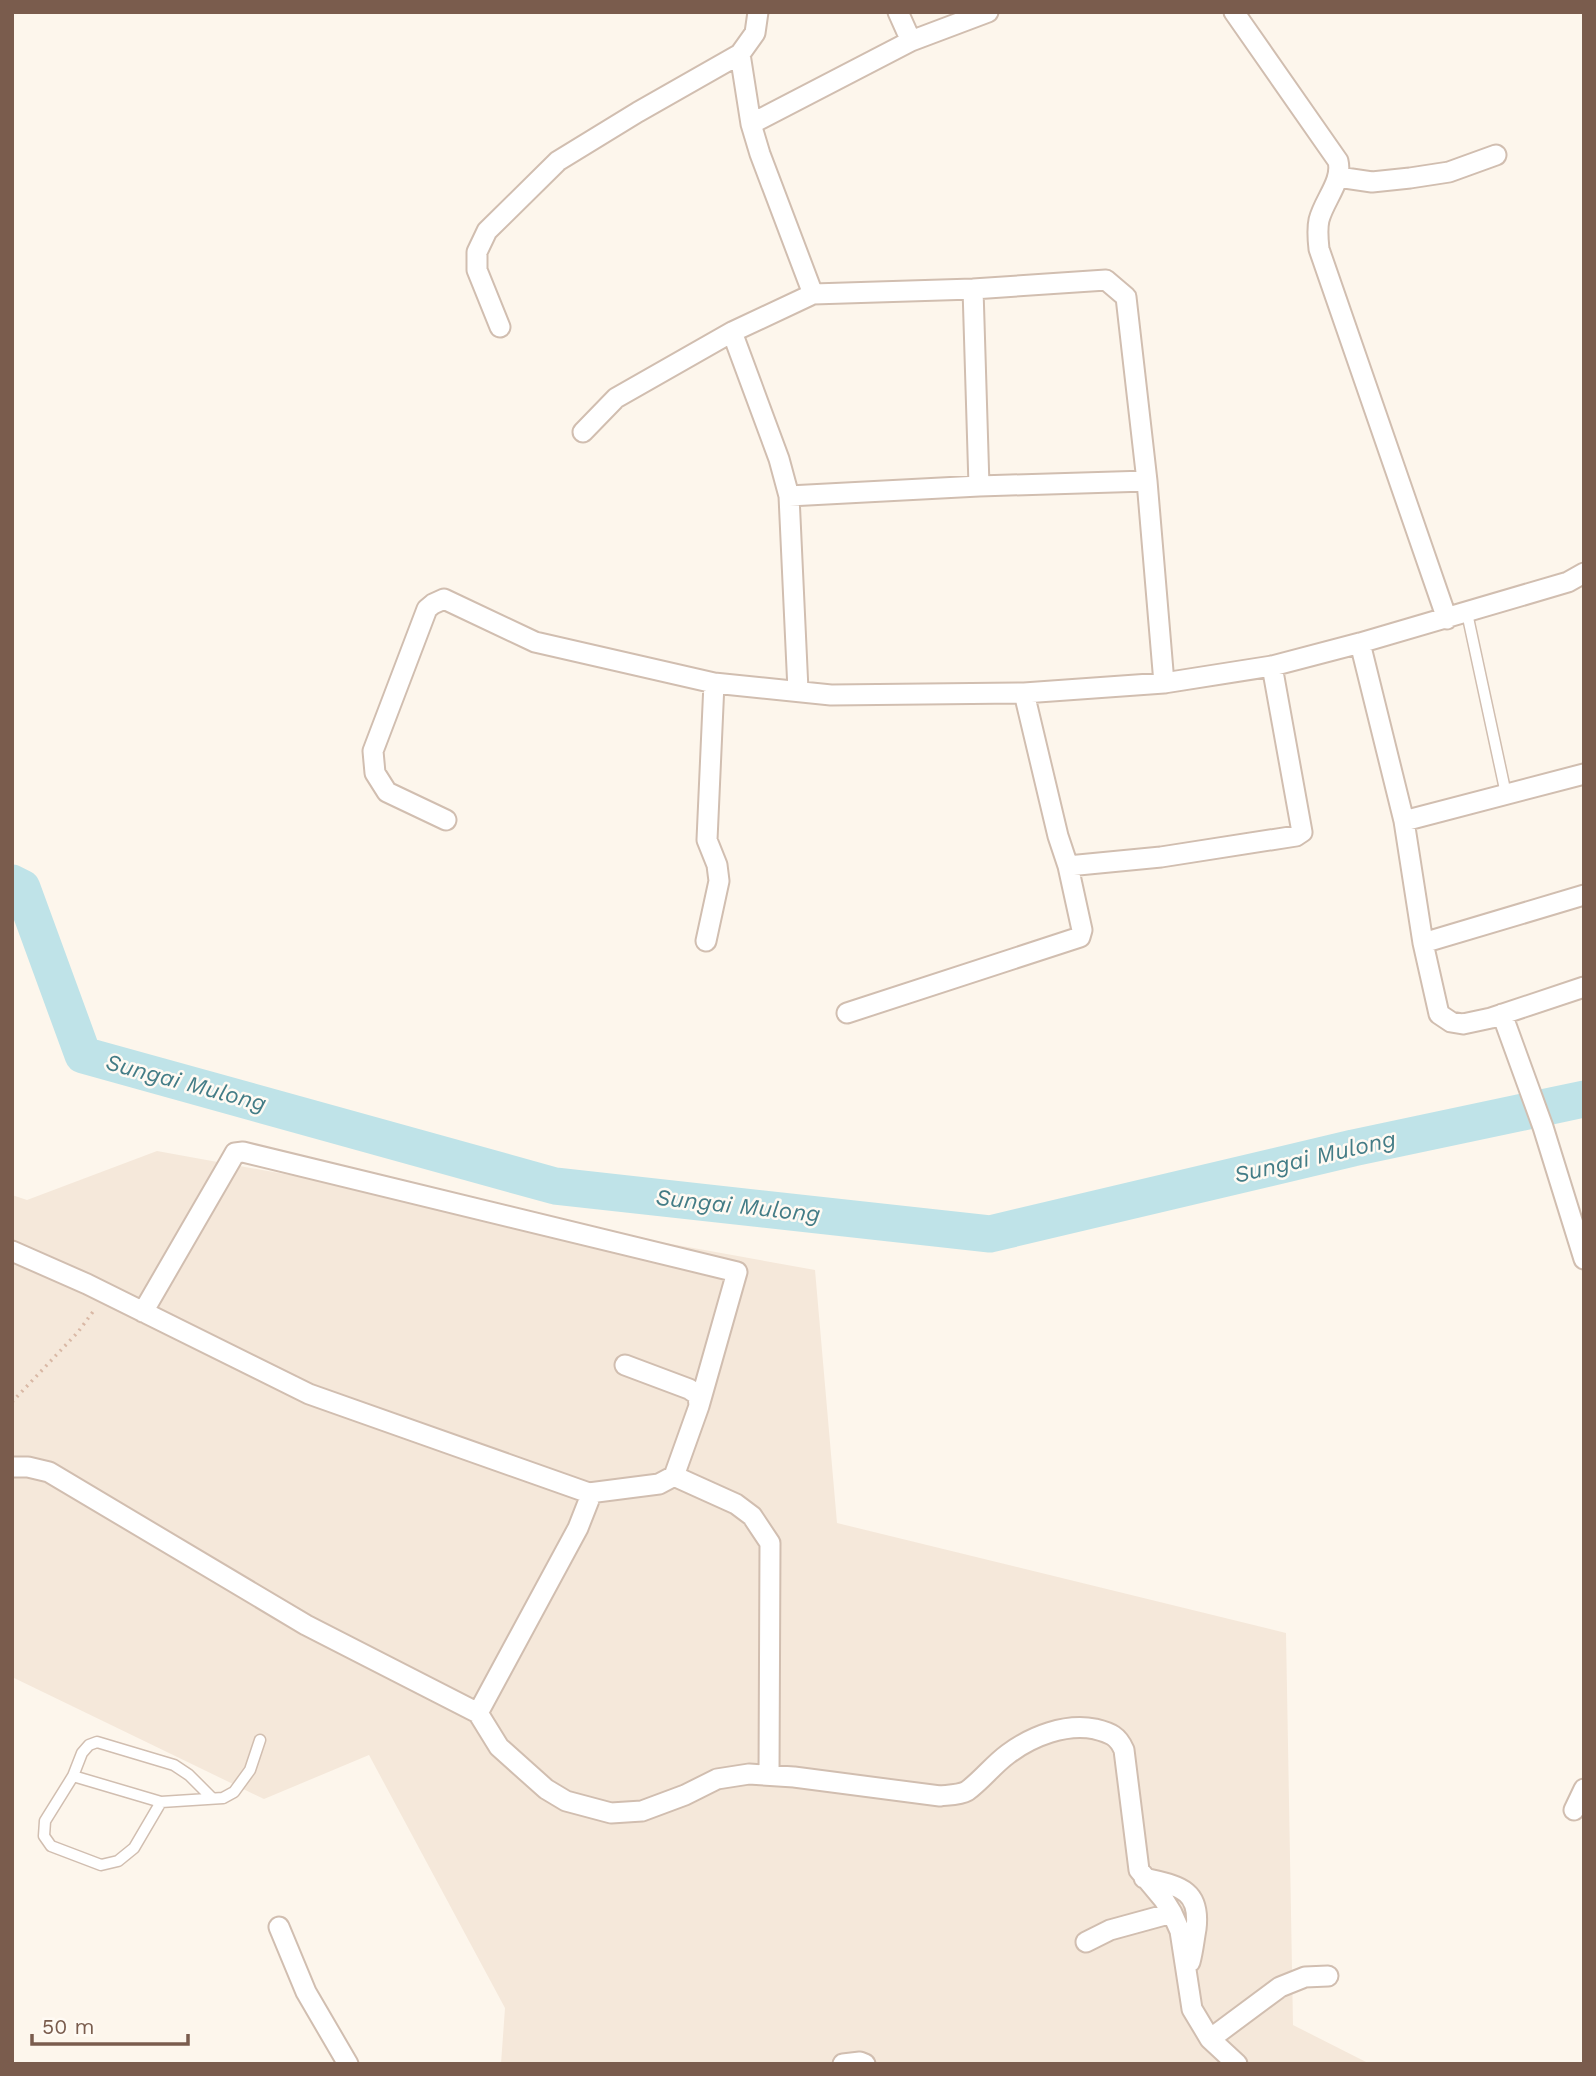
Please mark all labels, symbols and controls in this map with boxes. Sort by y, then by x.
water label: Sungai Mulong [103,1049,269,1117]
water label: Sungai Mulong [1231,1125,1399,1189]
water label: Sungai Mulong [654,1184,822,1228]
scale bar [32,2002,187,2046]
text: 50 m [42,2014,94,2039]

